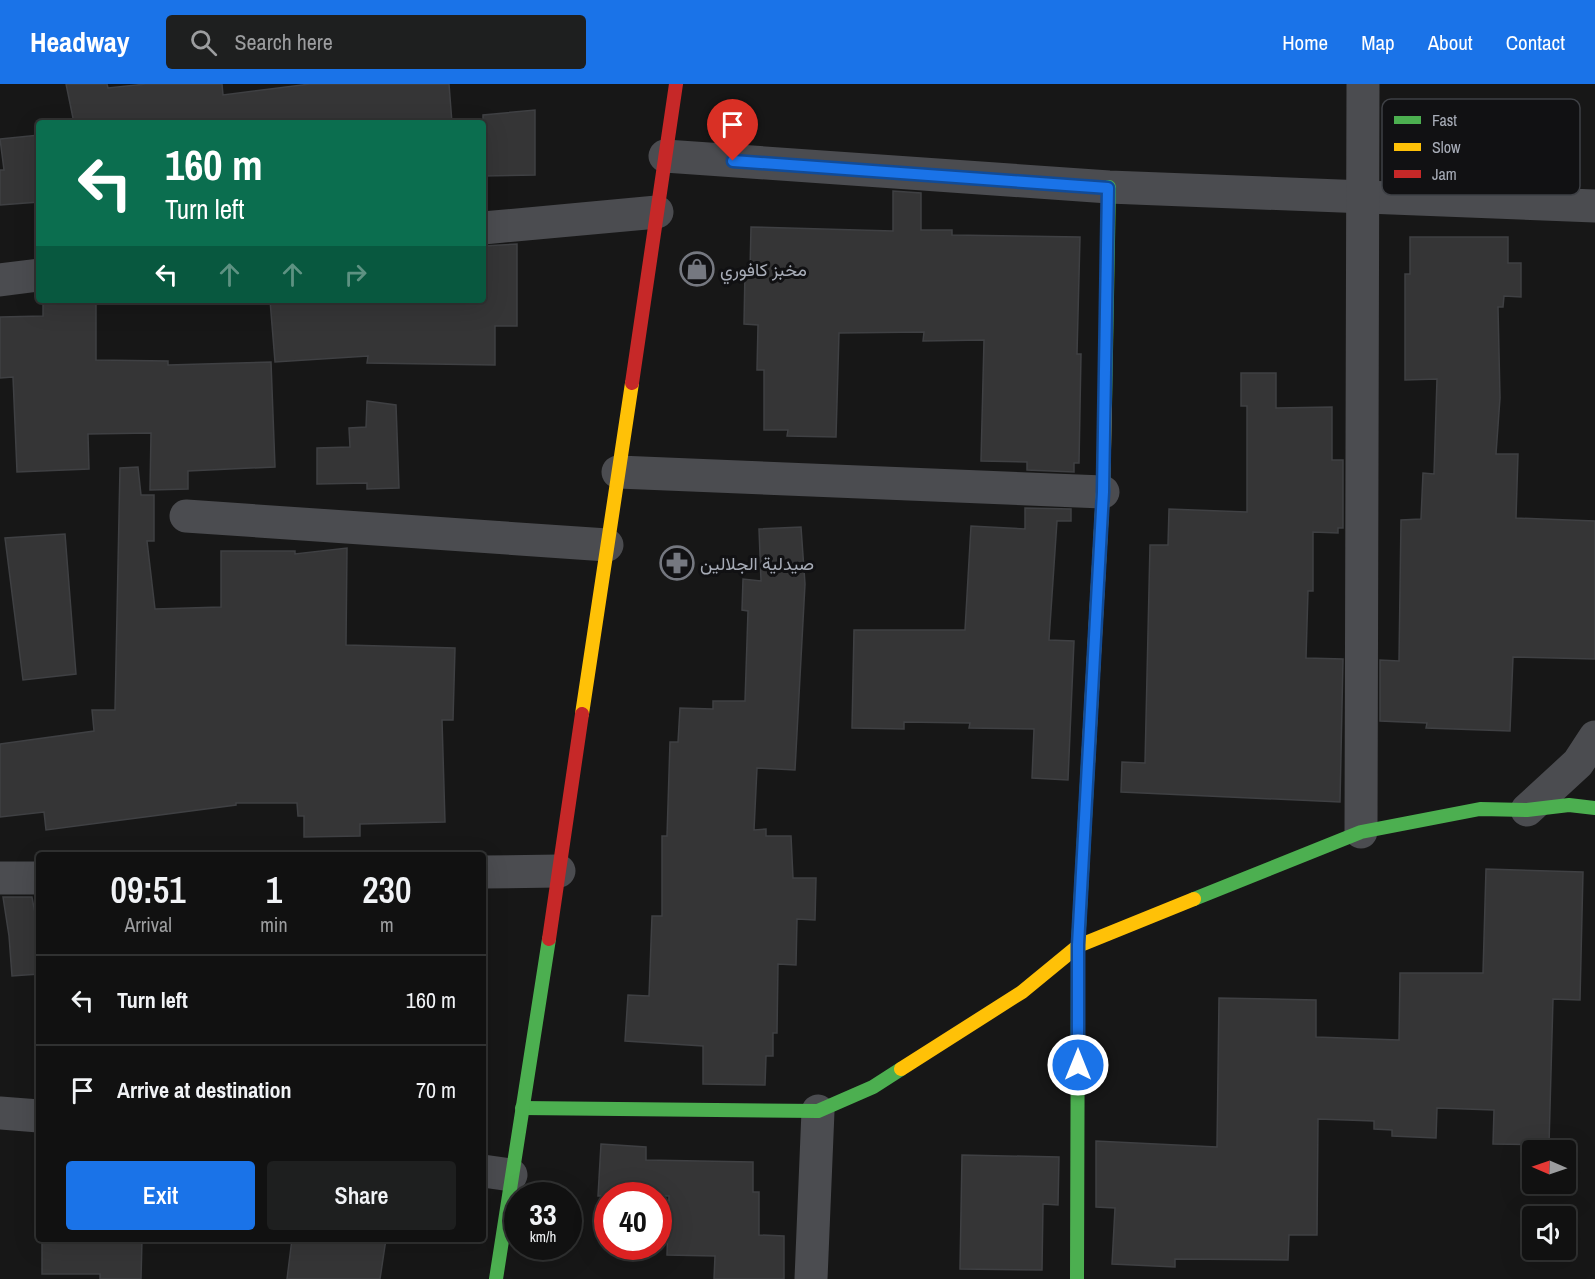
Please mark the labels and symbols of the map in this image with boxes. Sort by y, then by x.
pin [707,99,758,161]
legend [1382,99,1580,195]
text: Fast [1432,109,1457,131]
text: Slow [1432,136,1461,158]
text: Jam [1432,163,1457,185]
shop icon: مخبز كافوري [679,251,715,287]
place label: مخبز كافوري [720,257,807,285]
pharmacy icon: صيدلية الجلالين [659,545,695,581]
place label: صيدلية الجلالين [700,551,814,576]
position arrow [1046,1033,1110,1097]
north arrow [1522,1140,1576,1194]
speed limit sign: 40 [594,1182,672,1260]

